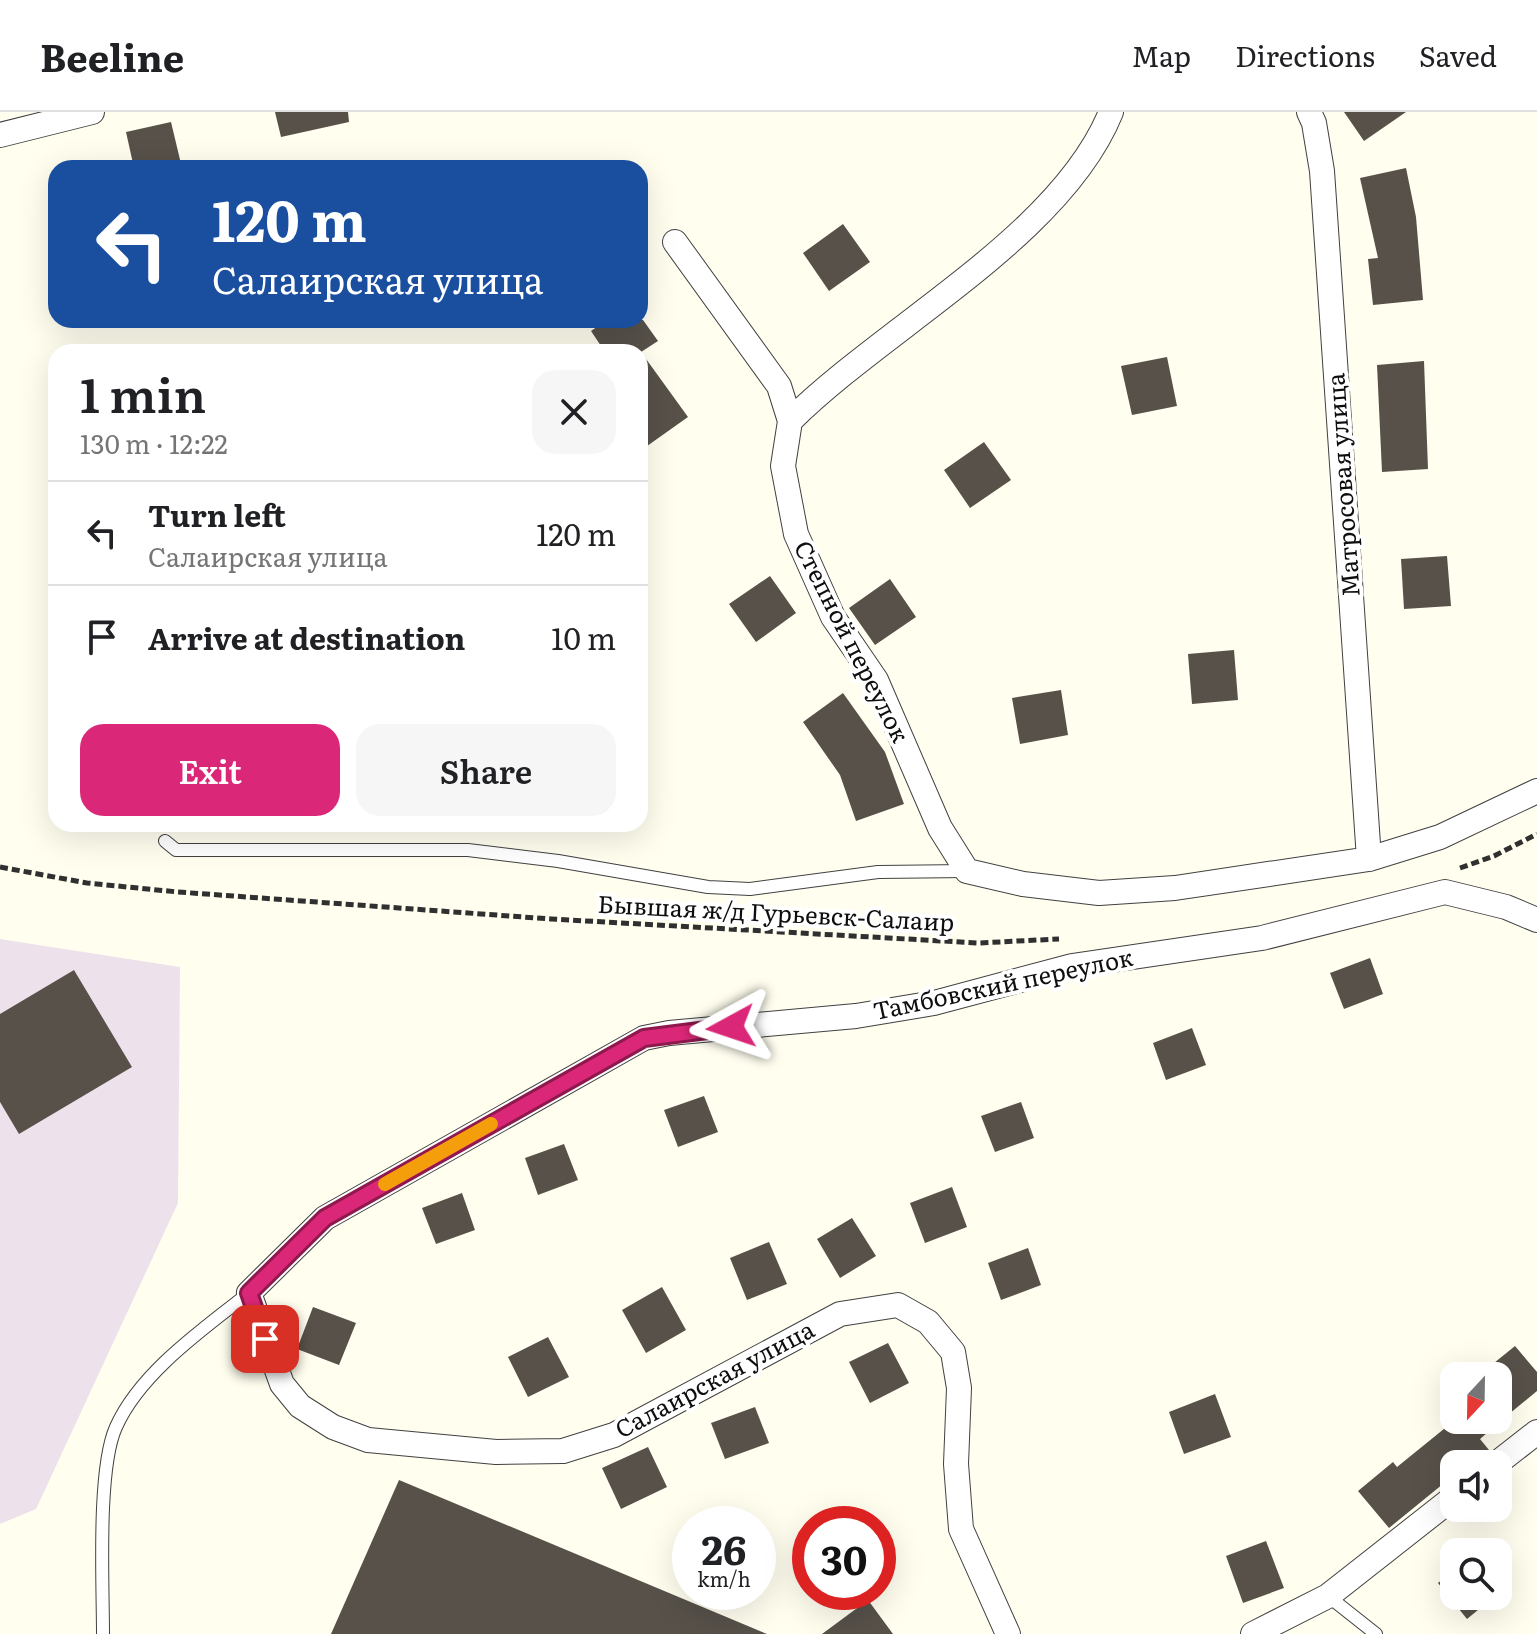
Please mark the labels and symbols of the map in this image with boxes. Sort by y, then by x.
street label: Матросовая улица [1316,372,1367,598]
street label: Степной переулок [787,534,919,748]
street label: Бывшая ж/д Гурьевск-Салаир [597,885,955,938]
street label: Тамбовский переулок [869,938,1136,1027]
position arrow [689,985,773,1069]
pin [231,1305,299,1373]
street label: Салаирская улица [608,1310,820,1445]
north arrow [1440,1362,1512,1434]
speed limit sign: 30 [792,1506,896,1610]

